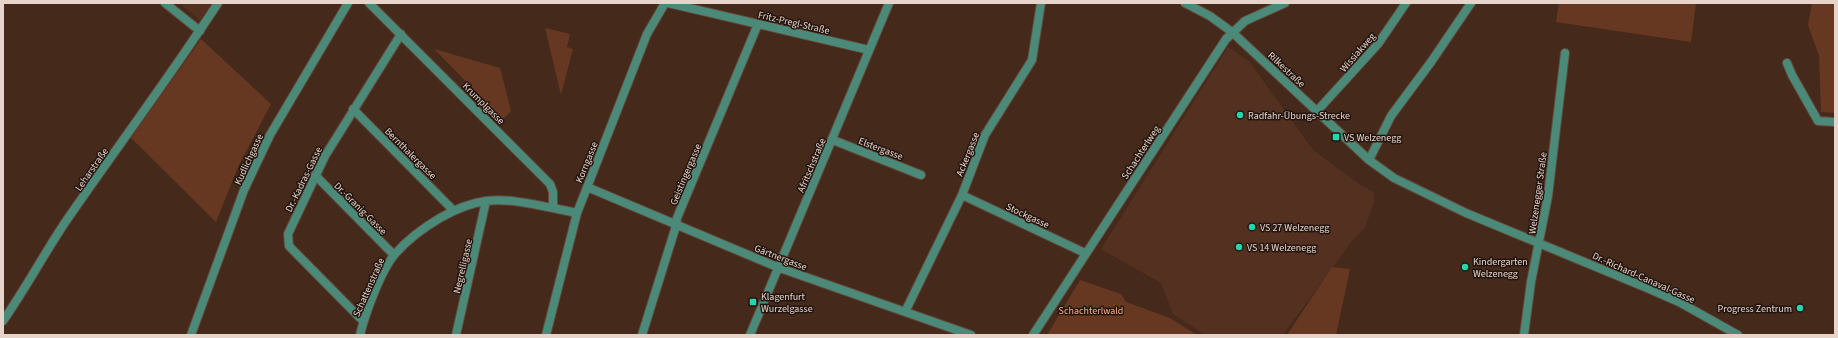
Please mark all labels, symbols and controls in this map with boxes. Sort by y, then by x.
street label: Fritz-Pregl-Straße [757,8,831,38]
street label: Wissiakweg [1337,30,1379,75]
street label: Rilkestraße [1264,49,1308,91]
street label: Krumplgasse [459,80,507,128]
place label: Radfahr-Übungs-Strecke [1248,109,1350,123]
marker: Radfahr-Übungs-Strecke [1235,110,1245,120]
street label: Schachterlweg [1118,123,1164,182]
street label: Bernthalergasse [381,125,439,183]
street label: Ackergasse [953,130,983,178]
place label: VS Welzenegg [1344,131,1401,145]
street label: Kudlichgasse [231,132,267,187]
marker: VS Welzenegg [1331,132,1341,142]
street label: Elstergasse [856,134,905,164]
street label: Afritschstraße [794,136,830,195]
street label: Korngasse [572,140,602,185]
street label: Geistingergasse [667,142,705,207]
street label: Dr.-Kadras-Gasse [282,144,326,215]
street label: Leharstraße [72,145,112,194]
street label: Welzenegger Straße [1525,151,1551,235]
street label: Dr.-Granig-Gasse [331,179,390,238]
street label: Stockgasse [1004,200,1052,232]
place label: VS 27 Welzenegg [1260,221,1329,235]
marker: VS 27 Welzenegg [1247,222,1257,232]
street label: Negrelligasse [450,238,476,295]
place label: VS 14 Welzenegg [1247,241,1316,255]
street label: Gärtnergasse [752,242,809,274]
marker: VS 14 Welzenegg [1234,242,1244,252]
street label: Dr.-Richard-Canaval-Gasse [1590,249,1697,307]
place label: Kindergarten Welzenegg [1473,255,1528,281]
street label: Schattenstraße [350,256,388,319]
marker: Kindergarten Welzenegg [1460,262,1470,272]
place label: Klagenfurt Wurzelgasse [761,290,813,316]
marker: Klagenfurt Wurzelgasse [748,297,758,307]
place label: Progress Zentrum [1718,302,1792,316]
marker: Progress Zentrum [1795,303,1805,313]
park label: Schachterlwald [1059,304,1123,318]

